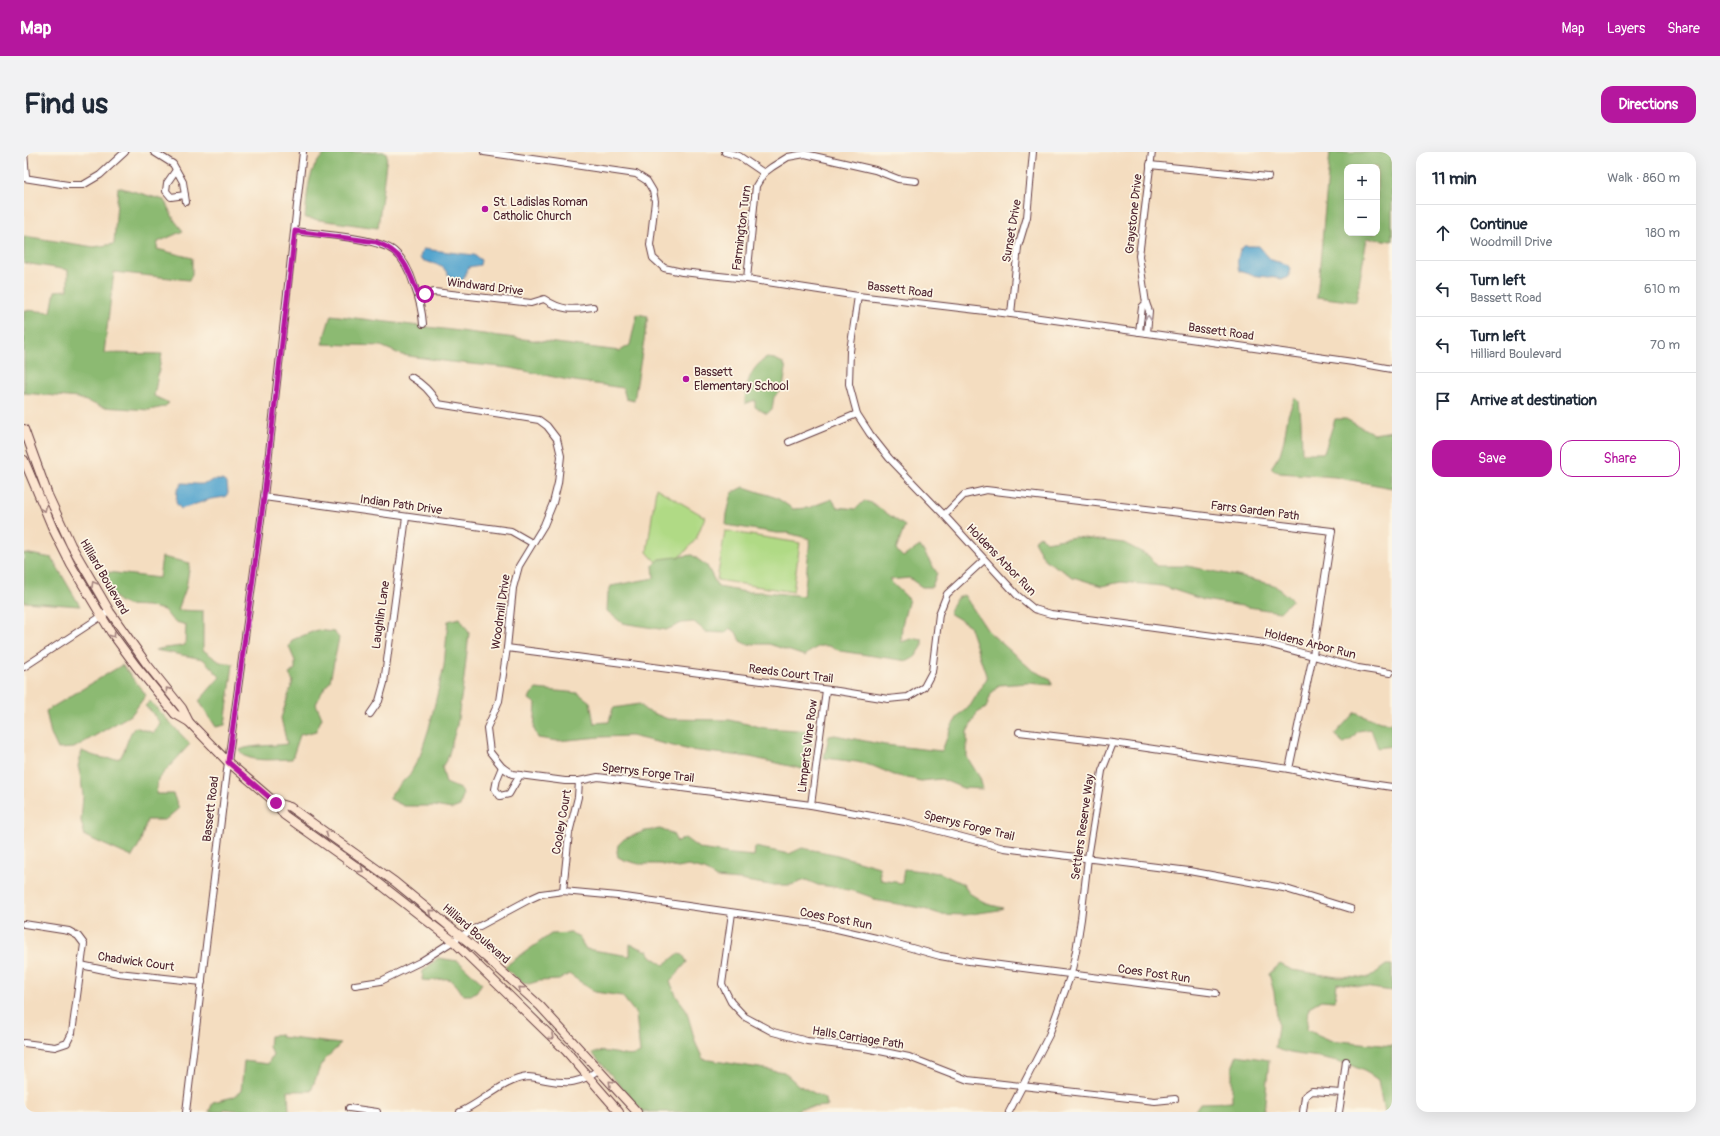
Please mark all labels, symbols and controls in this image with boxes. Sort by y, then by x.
text: Map [20,16,51,40]
text: Map [1562,20,1585,37]
text: Layers [1607,20,1645,37]
text: Share [1667,20,1700,37]
button: Directions [1601,86,1696,123]
text: Find us [24,87,108,122]
map controls [1344,164,1380,236]
button: + [1344,164,1380,200]
text: 11 min [1432,168,1477,189]
text: Walk · 860 m [1607,170,1680,186]
street label: Graystone Drive [1122,173,1146,255]
street label: Farmington Turn [729,184,755,272]
place label: St. Ladislas Roman Catholic Church [493,195,588,224]
street label: Sunset Drive [999,198,1025,264]
button: − [1344,200,1380,236]
marker: St. Ladislas Roman Catholic Church [480,204,490,214]
text: Continue [1470,215,1528,234]
icon: ahead [1432,222,1454,244]
text: 180 m [1645,225,1680,241]
text: Woodmill Drive [1470,234,1552,250]
text: Turn left [1470,271,1526,290]
street label: Windward Drive [446,275,524,299]
icon: left [1432,278,1454,300]
street label: Bassett Road [866,279,934,301]
text: 610 m [1644,281,1680,297]
route start [416,285,434,303]
text: Bassett Road [1470,290,1542,306]
one-way arrow [1143,315,1152,321]
street label: Bassett Road [1187,320,1255,344]
text: Turn left [1470,327,1526,346]
icon: left [1432,334,1454,356]
text: 70 m [1650,337,1680,353]
text: Hilliard Boulevard [1470,346,1562,362]
place label: Bassett Elementary School [694,365,789,394]
marker: Bassett Elementary School [681,374,691,384]
icon: arrive [1432,390,1454,412]
text: Arrive at destination [1470,391,1597,410]
button: Save [1432,440,1552,477]
button: Share [1560,440,1680,477]
street label: Indian Path Drive [359,492,443,518]
street label: Farrs Garden Path [1210,498,1300,524]
one-way arrow [39,505,47,512]
street label: Holdens Arbor Run [963,521,1039,599]
street label: Hilliard Boulevard [76,537,132,618]
street label: Woodmill Drive [488,573,514,651]
street label: Laughlin Lane [369,580,393,650]
one-way arrow [91,581,98,588]
street label: Holdens Arbor Run [1262,625,1358,663]
one-way arrow [109,631,116,638]
street label: Reeds Court Trail [748,661,834,687]
one-way arrow [166,687,173,695]
street label: Limperts Vine Row [795,699,821,793]
street label: Sperrys Forge Trail [601,760,695,786]
street label: Settlers Reserve Way [1068,773,1098,881]
street label: Bassett Road [200,775,222,843]
street label: Cooley Court [549,788,575,856]
route end [267,794,285,812]
street label: Sperrys Forge Trail [922,807,1016,845]
one-way arrow [325,830,332,838]
one-way arrow [357,865,364,873]
street label: Hilliard Boulevard [439,901,513,968]
street label: Coes Post Run [799,905,874,933]
one-way arrow [428,909,436,916]
street label: Chadwick Court [97,949,176,975]
street label: Coes Post Run [1117,961,1192,987]
one-way arrow [519,987,526,994]
street label: Halls Carriage Path [811,1023,905,1053]
one-way arrow [546,1032,554,1040]
one-way arrow [608,1080,616,1088]

